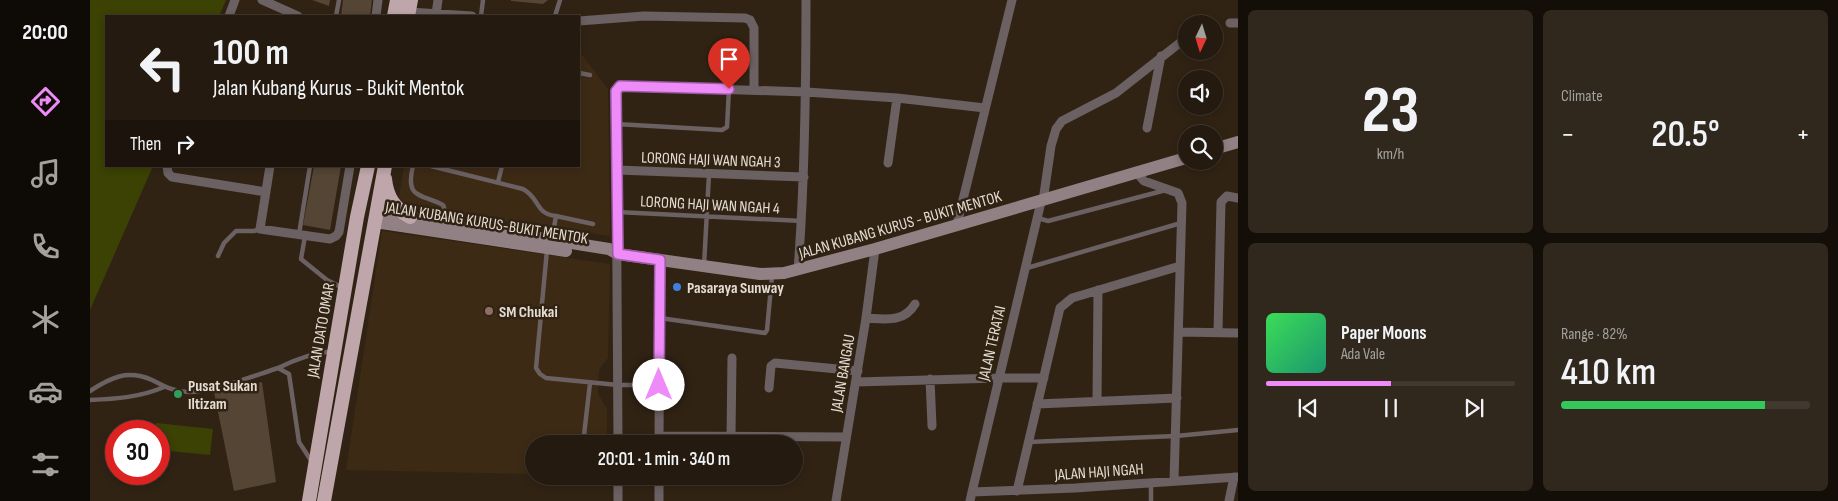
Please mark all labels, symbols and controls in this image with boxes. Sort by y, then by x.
north arrow [1178,15,1222,60]
map controls [1178,15,1223,170]
text: 20:00 [22,19,68,46]
text: 100 m [213,32,289,75]
icon: left [130,35,195,100]
pin [708,38,750,89]
icon: arrive [715,45,743,73]
button: sound [1178,70,1223,115]
text: 23 [1362,73,1419,151]
text: Jalan Kubang Kurus - Bukit Mentok [213,75,464,102]
icon: directions [28,84,63,119]
text: Climate [1561,87,1603,106]
text: 20.5° [1651,112,1720,157]
text: − [1561,118,1575,151]
text: + [1796,118,1810,151]
button: search [1178,125,1223,170]
icon: right [171,130,199,158]
text: Then [130,133,161,156]
text: km/h [1377,145,1404,164]
street label: LORONG HAJI WAN NGAH 3 [641,149,781,172]
icon: music [28,156,63,191]
street label: JALAN KUBANG KURUS - BUKIT MENTOK [796,187,1005,264]
street label: LORONG HAJI WAN NGAH 4 [640,192,780,219]
street label: JALAN KUBANG KURUS-BUKIT MENTOK [383,198,590,249]
icon: phone [28,229,63,264]
place label: Pasaraya Sunway [687,279,784,298]
street label: JALAN DATO OMAR [304,281,339,380]
marker: Pasaraya Sunway [671,281,683,293]
icon: climate [28,302,63,337]
place label: SM Chukai [499,303,558,322]
street label: JALAN TERATAI [974,304,1010,384]
marker: SM Chukai [483,305,495,317]
text: Paper Moons [1341,322,1427,345]
text: Range · 82% [1561,325,1628,344]
street label: JALAN BANGAU [827,333,860,415]
text: Ada Vale [1341,345,1385,364]
text: 410 km [1561,350,1656,395]
position arrow [632,358,684,410]
icon: car [28,374,63,409]
place label: Pusat Sukan Iltizam [188,377,257,414]
marker: Pusat Sukan Iltizam [172,388,184,400]
icon: previous [1294,394,1322,422]
icon: pause [1377,394,1405,422]
icon: next [1460,394,1488,422]
speed limit sign: 30 [105,420,170,485]
icon: filters [28,447,63,482]
text: 20:01 · 1 min · 340 m [598,448,730,471]
street label: JALAN HAJI NGAH [1053,460,1144,485]

